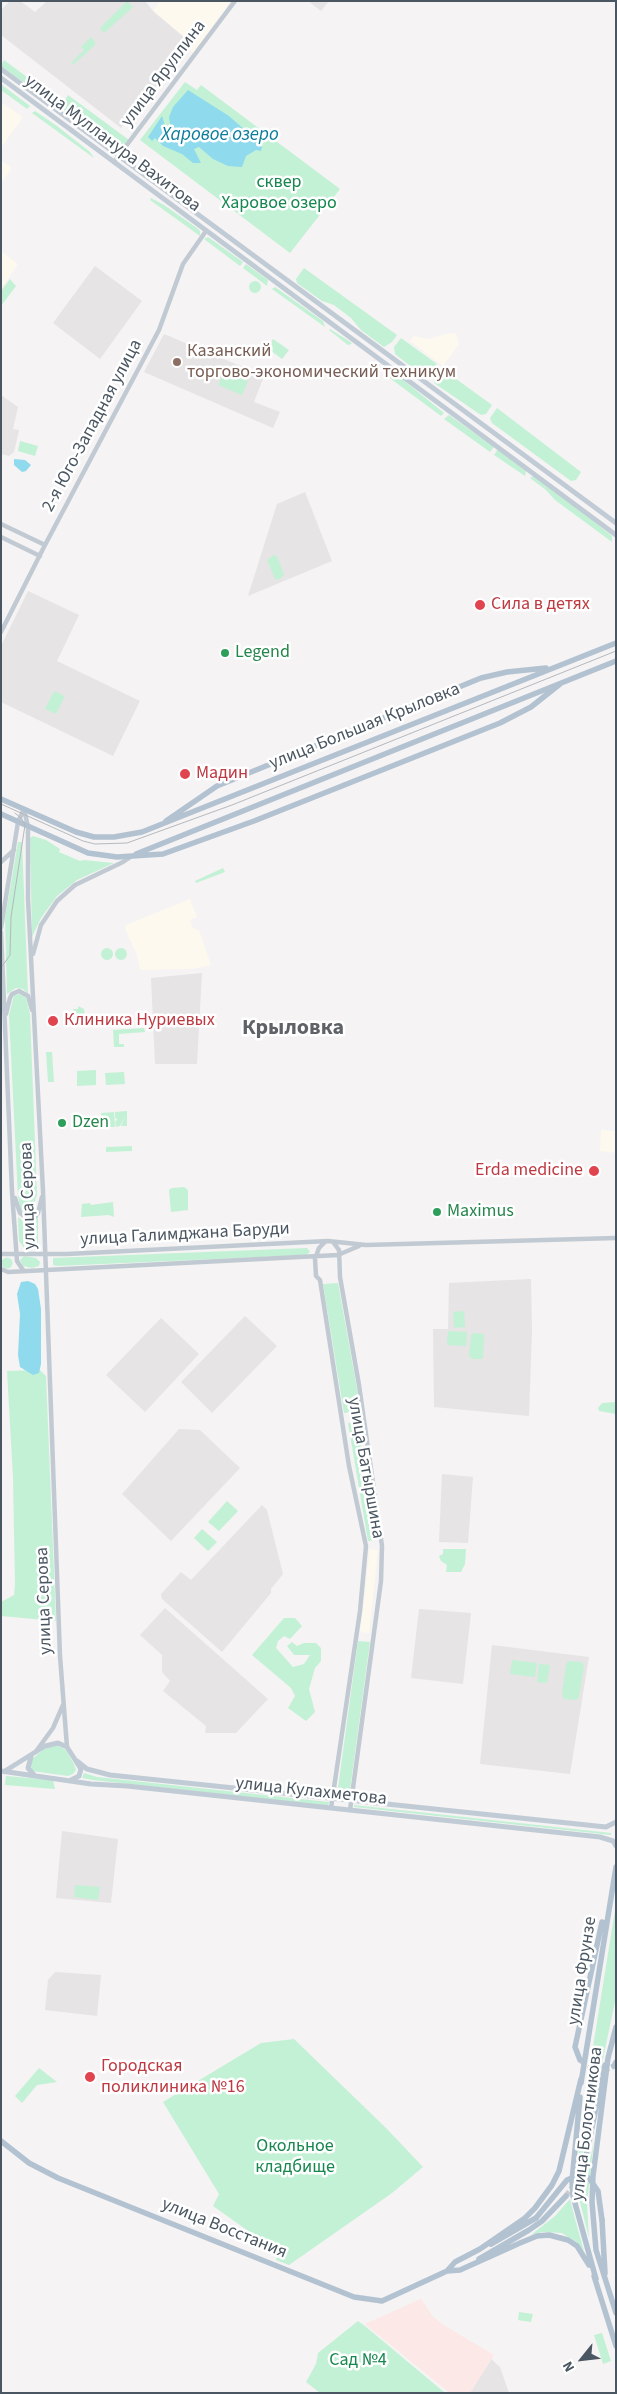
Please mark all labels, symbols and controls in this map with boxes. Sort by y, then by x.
street label: улица Яруллина [117,16,211,132]
street label: улица Мулланура Вахитова [20,71,204,217]
water label: Харовое озеро [161,125,279,147]
park label: сквер Харовое озеро [221,172,337,214]
street label: 2-я Юго-Западная улица [38,336,148,516]
place label: Казанский торгово-экономический техникум [187,341,456,384]
marker: Казанский торгово-экономический техникум [171,356,183,368]
place label: Сила в детях [491,594,590,616]
marker: Сила в детях [473,598,487,612]
place label: Legend [235,642,290,664]
marker: Legend [219,647,231,659]
street label: улица Большая Крыловка [267,679,463,775]
place label: Мадин [196,763,248,785]
marker: Мадин [178,767,192,781]
place label: Клиника Нуриевых [64,1010,215,1032]
marker: Клиника Нуриевых [46,1014,60,1028]
district label: Крыловка [242,1016,344,1042]
place label: Dzen [72,1112,109,1134]
marker: Dzen [56,1117,68,1129]
street label: улица Серова [16,1142,42,1250]
place label: Erda medicine [475,1160,583,1182]
marker: Erda medicine [587,1164,601,1178]
place label: Maximus [447,1201,514,1223]
marker: Maximus [431,1206,443,1218]
street label: улица Галимджана Баруди [80,1219,290,1251]
street label: улица Батыршина [342,1396,388,1540]
street label: улица Серова [32,1547,58,1655]
street label: улица Кулахметова [234,1773,388,1811]
street label: улица Фрунзе [564,1915,602,2027]
street label: улица Болотникова [568,2046,608,2202]
place label: Городская поликлиника №16 [101,2056,245,2098]
marker: Городская поликлиника №16 [83,2070,97,2084]
park label: Окольное кладбище [255,2136,335,2178]
street label: улица Восстания [158,2194,290,2264]
north arrow [557,2334,607,2384]
park label: Сад №4 [329,2350,387,2372]
text: N [558,2357,580,2375]

